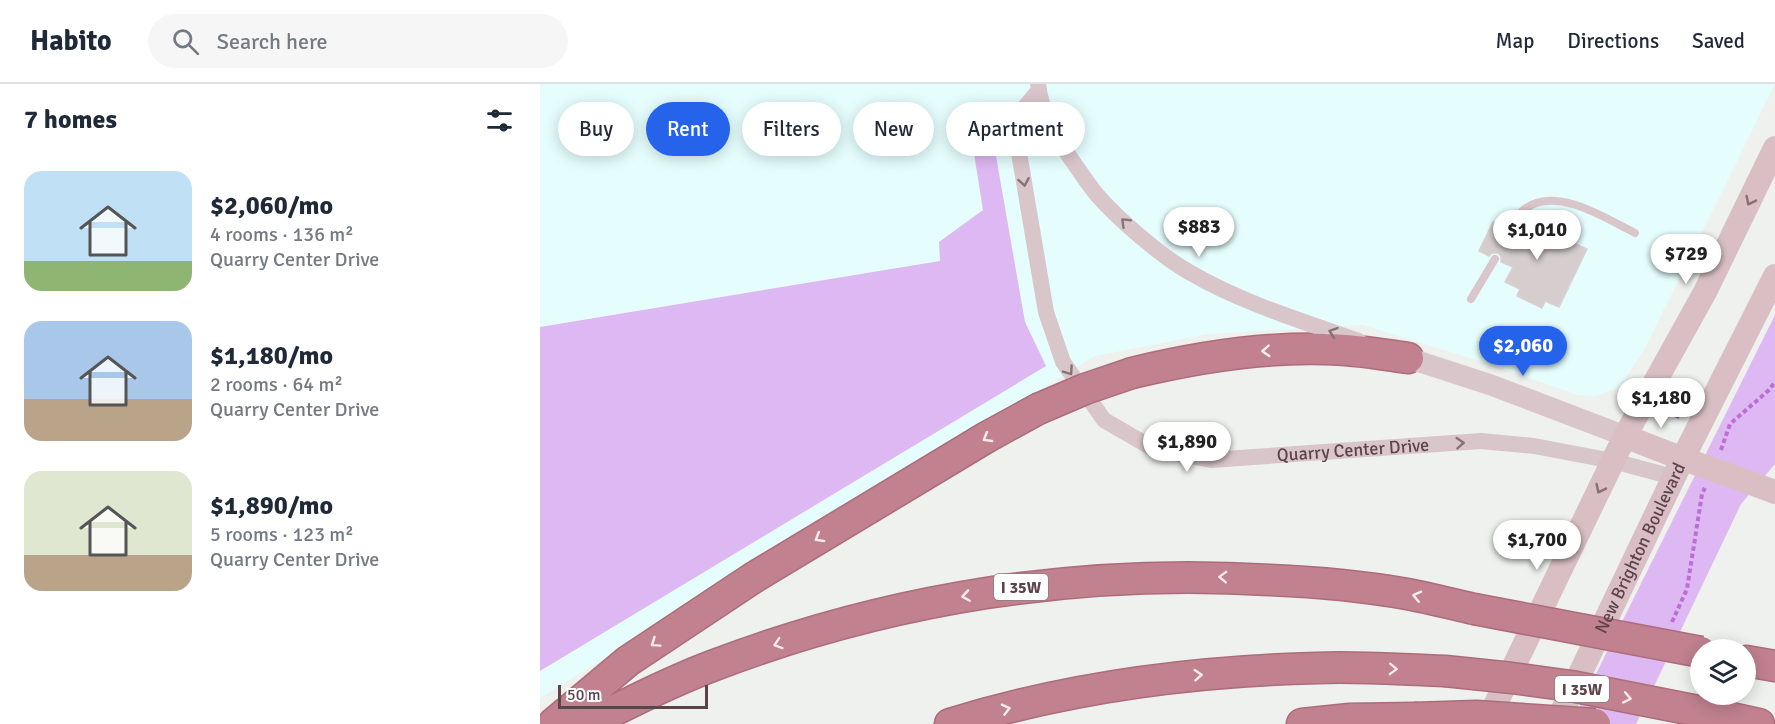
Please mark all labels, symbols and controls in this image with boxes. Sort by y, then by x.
search box [148,14,568,68]
text: Habito [30,24,112,58]
icon: search [169,25,202,58]
text: Search here [217,28,328,55]
text: Map [1496,28,1534,54]
text: Directions [1567,28,1659,54]
text: Saved [1692,28,1745,54]
chip: Buy [558,102,634,156]
chip: Rent [646,102,730,156]
chip: Filters [742,102,841,156]
chip: New [853,102,934,156]
chip: Apartment [946,102,1085,156]
text: 7 homes [24,104,117,136]
icon: filters [483,104,516,137]
one-way arrow [1017,177,1030,187]
text: $2,060/mo [210,190,333,222]
one-way arrow [1745,194,1757,205]
icon: home [72,195,144,267]
pin: $883 [1163,207,1235,258]
pin: $1,010 [1488,210,1586,261]
text: $883 [1177,214,1221,239]
text: $1,010 [1507,217,1567,242]
one-way arrow [1122,218,1132,229]
text: 4 rooms · 136 m² [210,222,354,247]
pin: $729 [1650,234,1722,285]
text: $729 [1664,241,1708,266]
text: Quarry Center Drive [210,247,379,272]
pin: $2,060 [1474,326,1572,377]
one-way arrow [1328,327,1338,339]
text: $2,060 [1493,333,1553,358]
text: $1,180/mo [210,340,333,372]
one-way arrow [1261,344,1270,357]
icon: home [72,345,144,417]
one-way arrow [1062,364,1073,375]
text: 2 rooms · 64 m² [210,372,343,397]
pin: $1,180 [1612,378,1710,429]
text: $1,180 [1631,385,1691,410]
text: Quarry Center Drive [210,397,379,422]
pin: $1,890 [1138,422,1236,473]
text: $1,890 [1157,429,1217,454]
one-way arrow [983,431,993,442]
street label: Quarry Center Drive [1276,434,1430,466]
one-way arrow [1455,437,1464,450]
street label: New Brighton Boulevard [1590,459,1690,637]
one-way arrow [1595,482,1607,493]
text: $1,890/mo [210,490,333,522]
icon: home [72,495,144,567]
pin: $1,700 [1488,520,1586,571]
text: 5 rooms · 123 m² [210,522,354,547]
text: $1,700 [1507,527,1567,552]
one-way arrow [815,530,825,542]
text: Quarry Center Drive [210,547,379,572]
one-way arrow [1219,571,1228,584]
road number: I 35W [994,574,1048,600]
one-way arrow [962,589,972,602]
one-way arrow [1412,591,1422,604]
one-way arrow [651,636,662,647]
one-way arrow [773,637,784,650]
map controls [1690,639,1756,705]
button: layers [1690,639,1756,705]
one-way arrow [1389,663,1398,676]
one-way arrow [1194,669,1203,682]
road number: I 35W [1555,676,1609,702]
scale bar [558,682,708,710]
text: 50 m [567,685,601,705]
one-way arrow [1622,691,1632,704]
one-way arrow [1001,703,1011,716]

